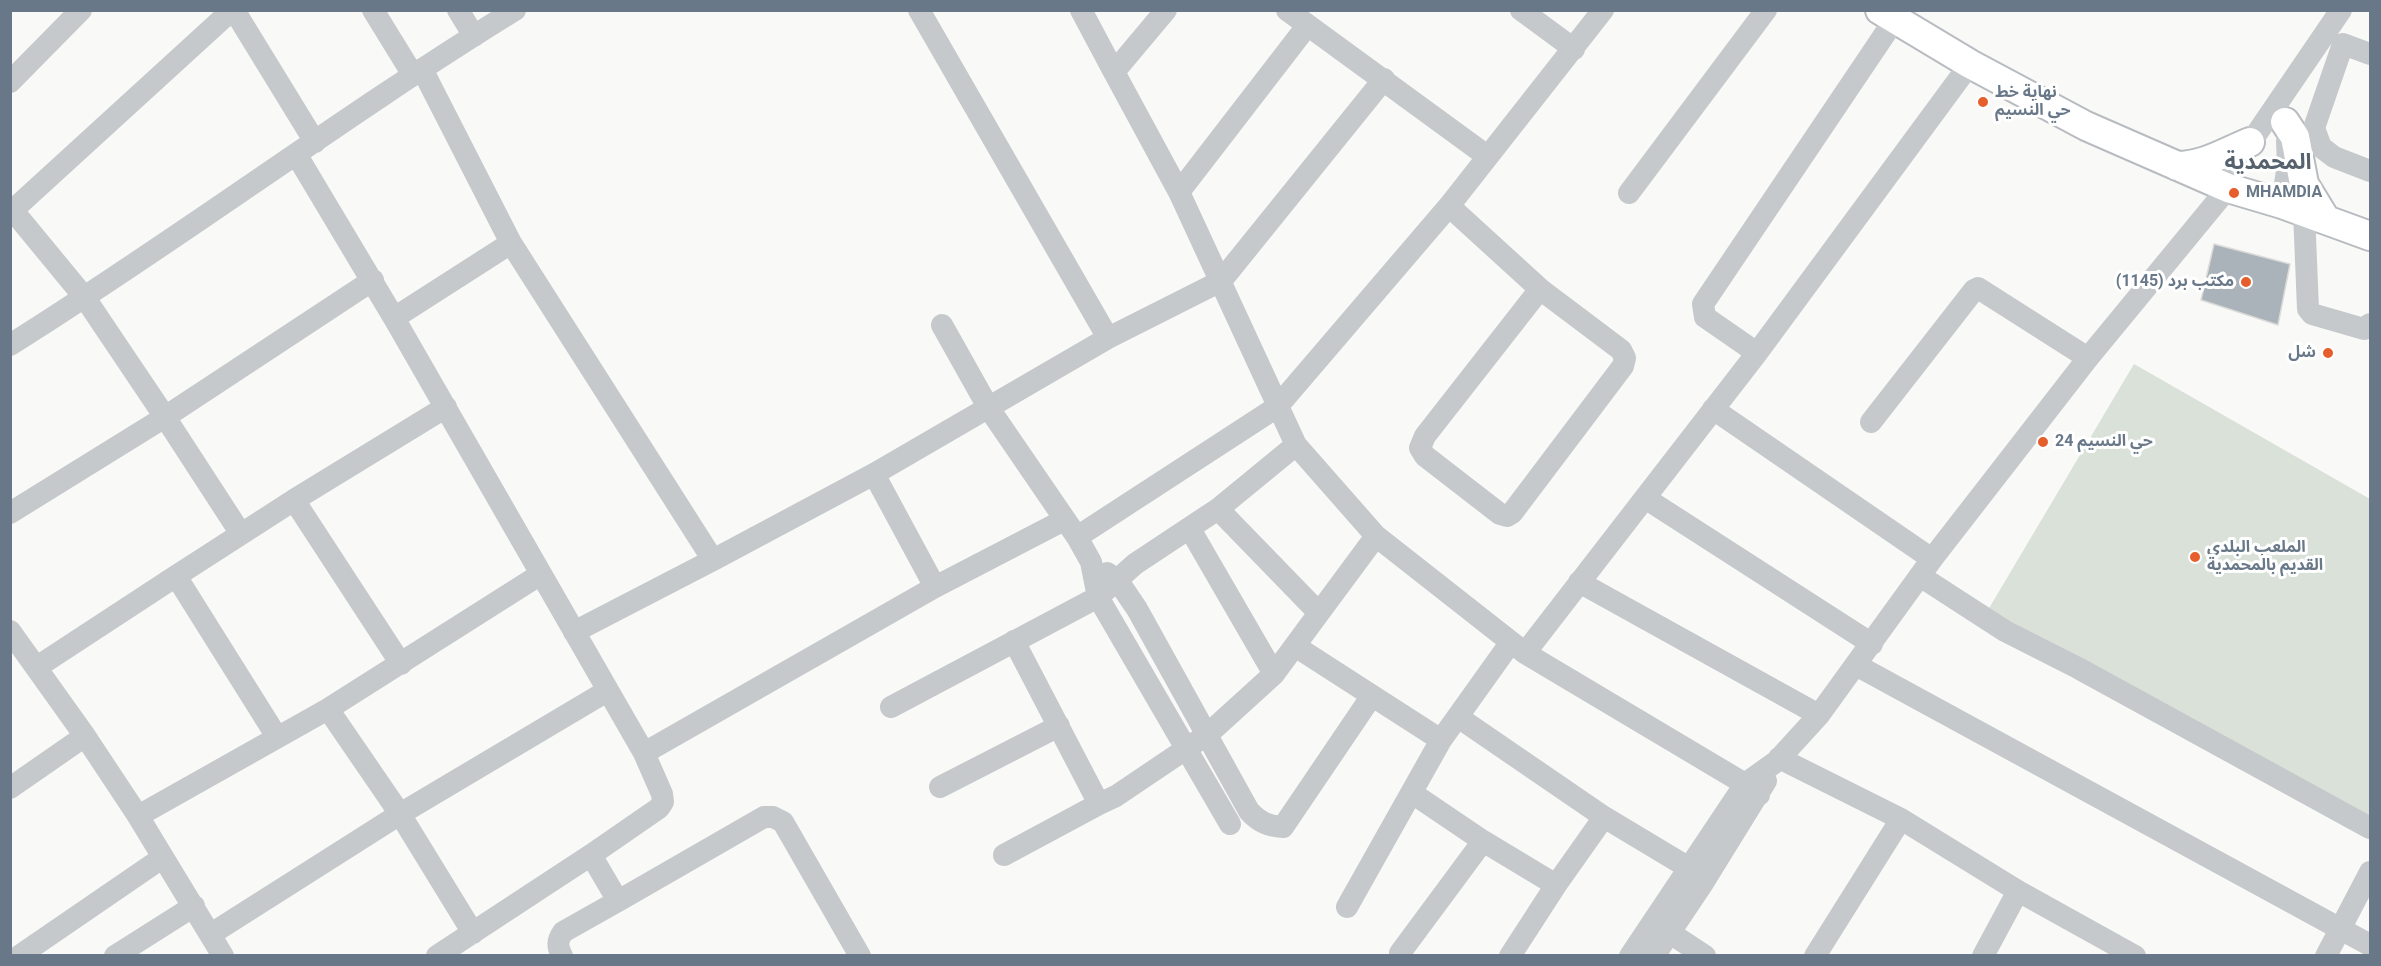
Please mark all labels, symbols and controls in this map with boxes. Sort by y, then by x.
place label: نهاية خط حي النسيم [1995,83,2071,121]
marker: نهاية خط حي النسيم [1976,95,1990,109]
district label: المحمدية [2224,150,2312,176]
place label: MHAMDIA [2246,183,2322,203]
marker: MHAMDIA [2227,186,2241,200]
place label: مكتب برد (1145) [2116,272,2234,292]
marker: مكتب برد (1145) [2239,275,2253,289]
place label: شل [2288,343,2316,363]
marker: شل [2321,346,2335,360]
place label: حي النسيم 24 [2055,432,2153,452]
marker: حي النسيم 24 [2036,435,2050,449]
place label: الملعب البلدي القديم بالمحمدية [2207,538,2323,576]
marker: الملعب البلدي القديم بالمحمدية [2188,550,2202,564]

